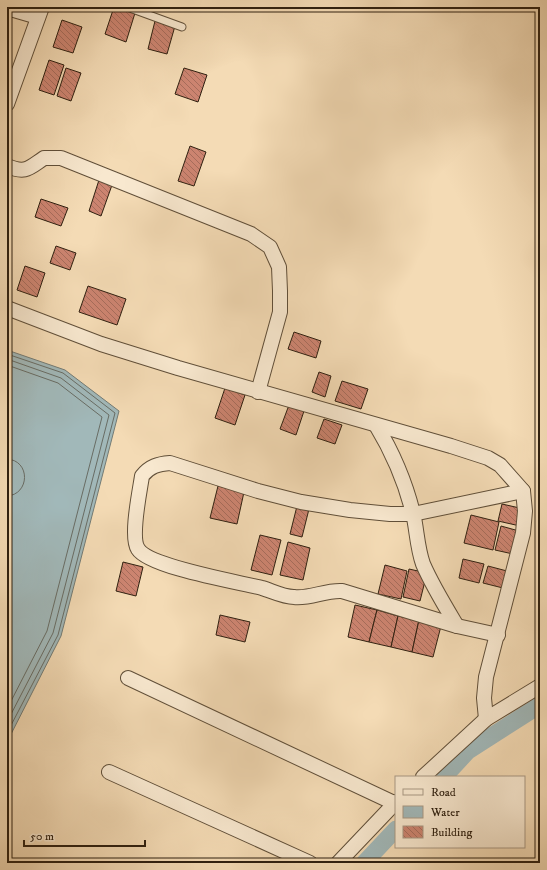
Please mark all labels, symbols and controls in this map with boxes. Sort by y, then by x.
legend [395,776,525,848]
text: Road [431,785,456,800]
text: Water [430,805,460,820]
scale bar [24,822,145,848]
text: Building [431,825,472,840]
text: 50 m [30,829,54,844]

